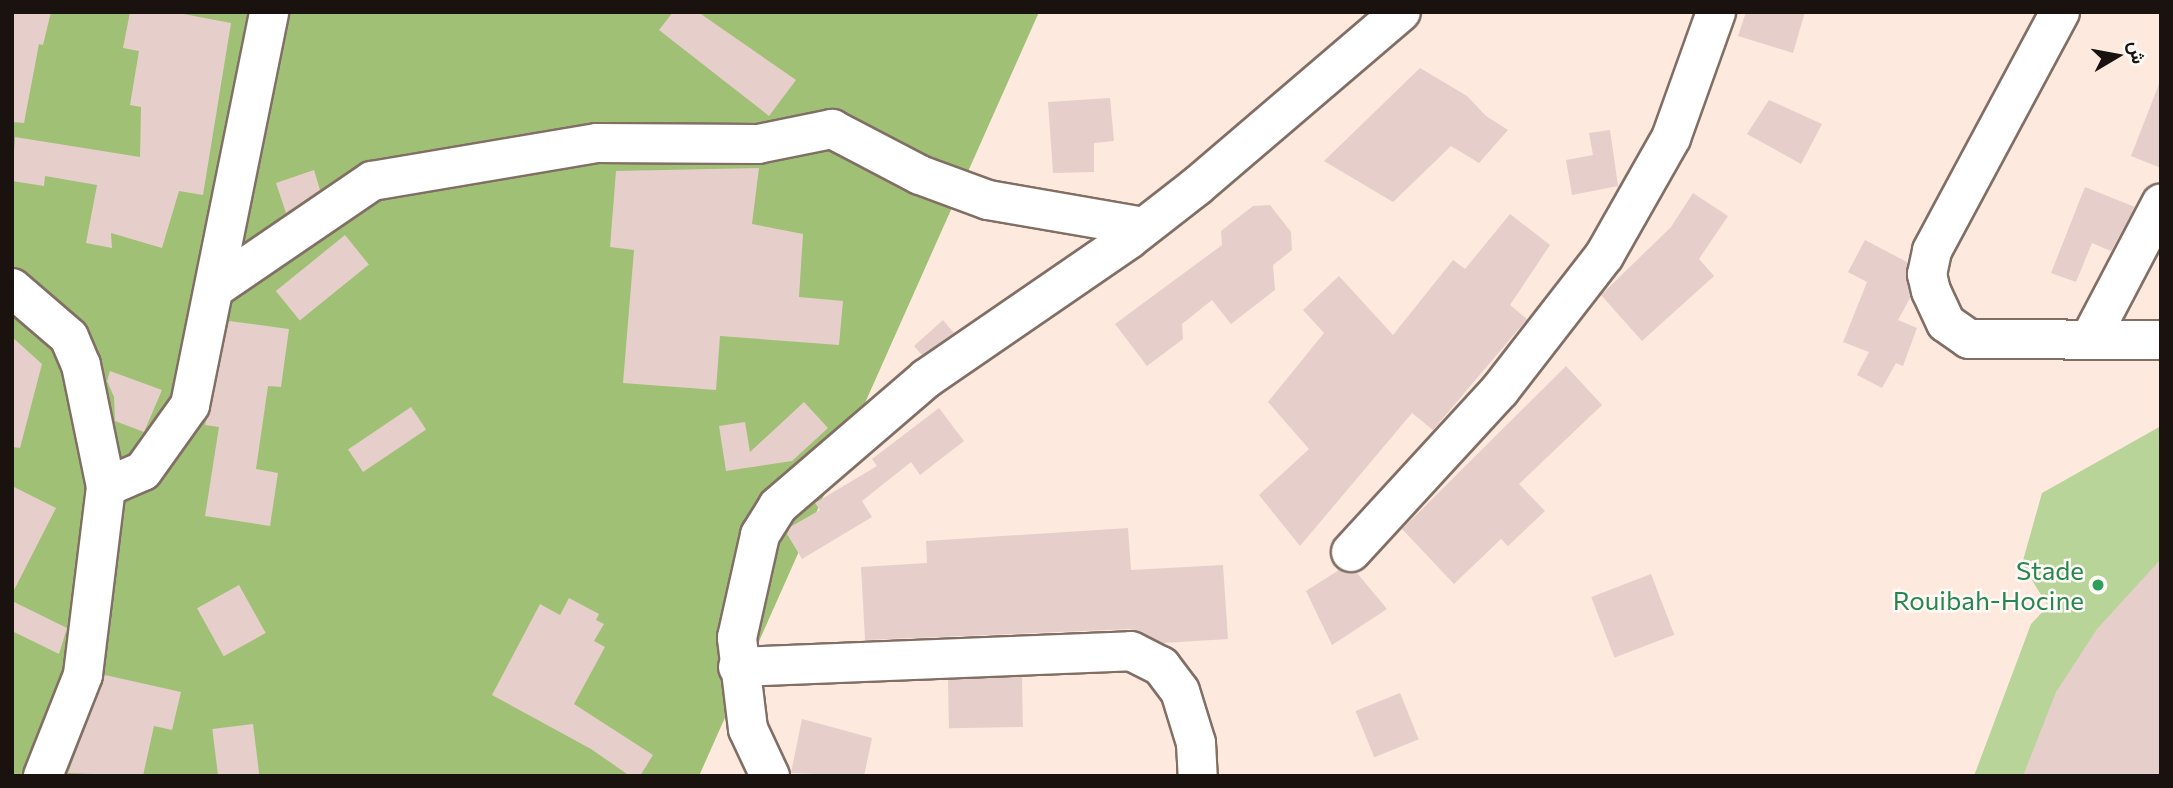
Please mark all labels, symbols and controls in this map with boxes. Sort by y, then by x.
north arrow [2082,21,2152,91]
text: ش [2125,39,2151,66]
place label: Stade Rouibah-Hocine [1893,554,2084,616]
marker: Stade Rouibah-Hocine [2090,577,2106,593]

